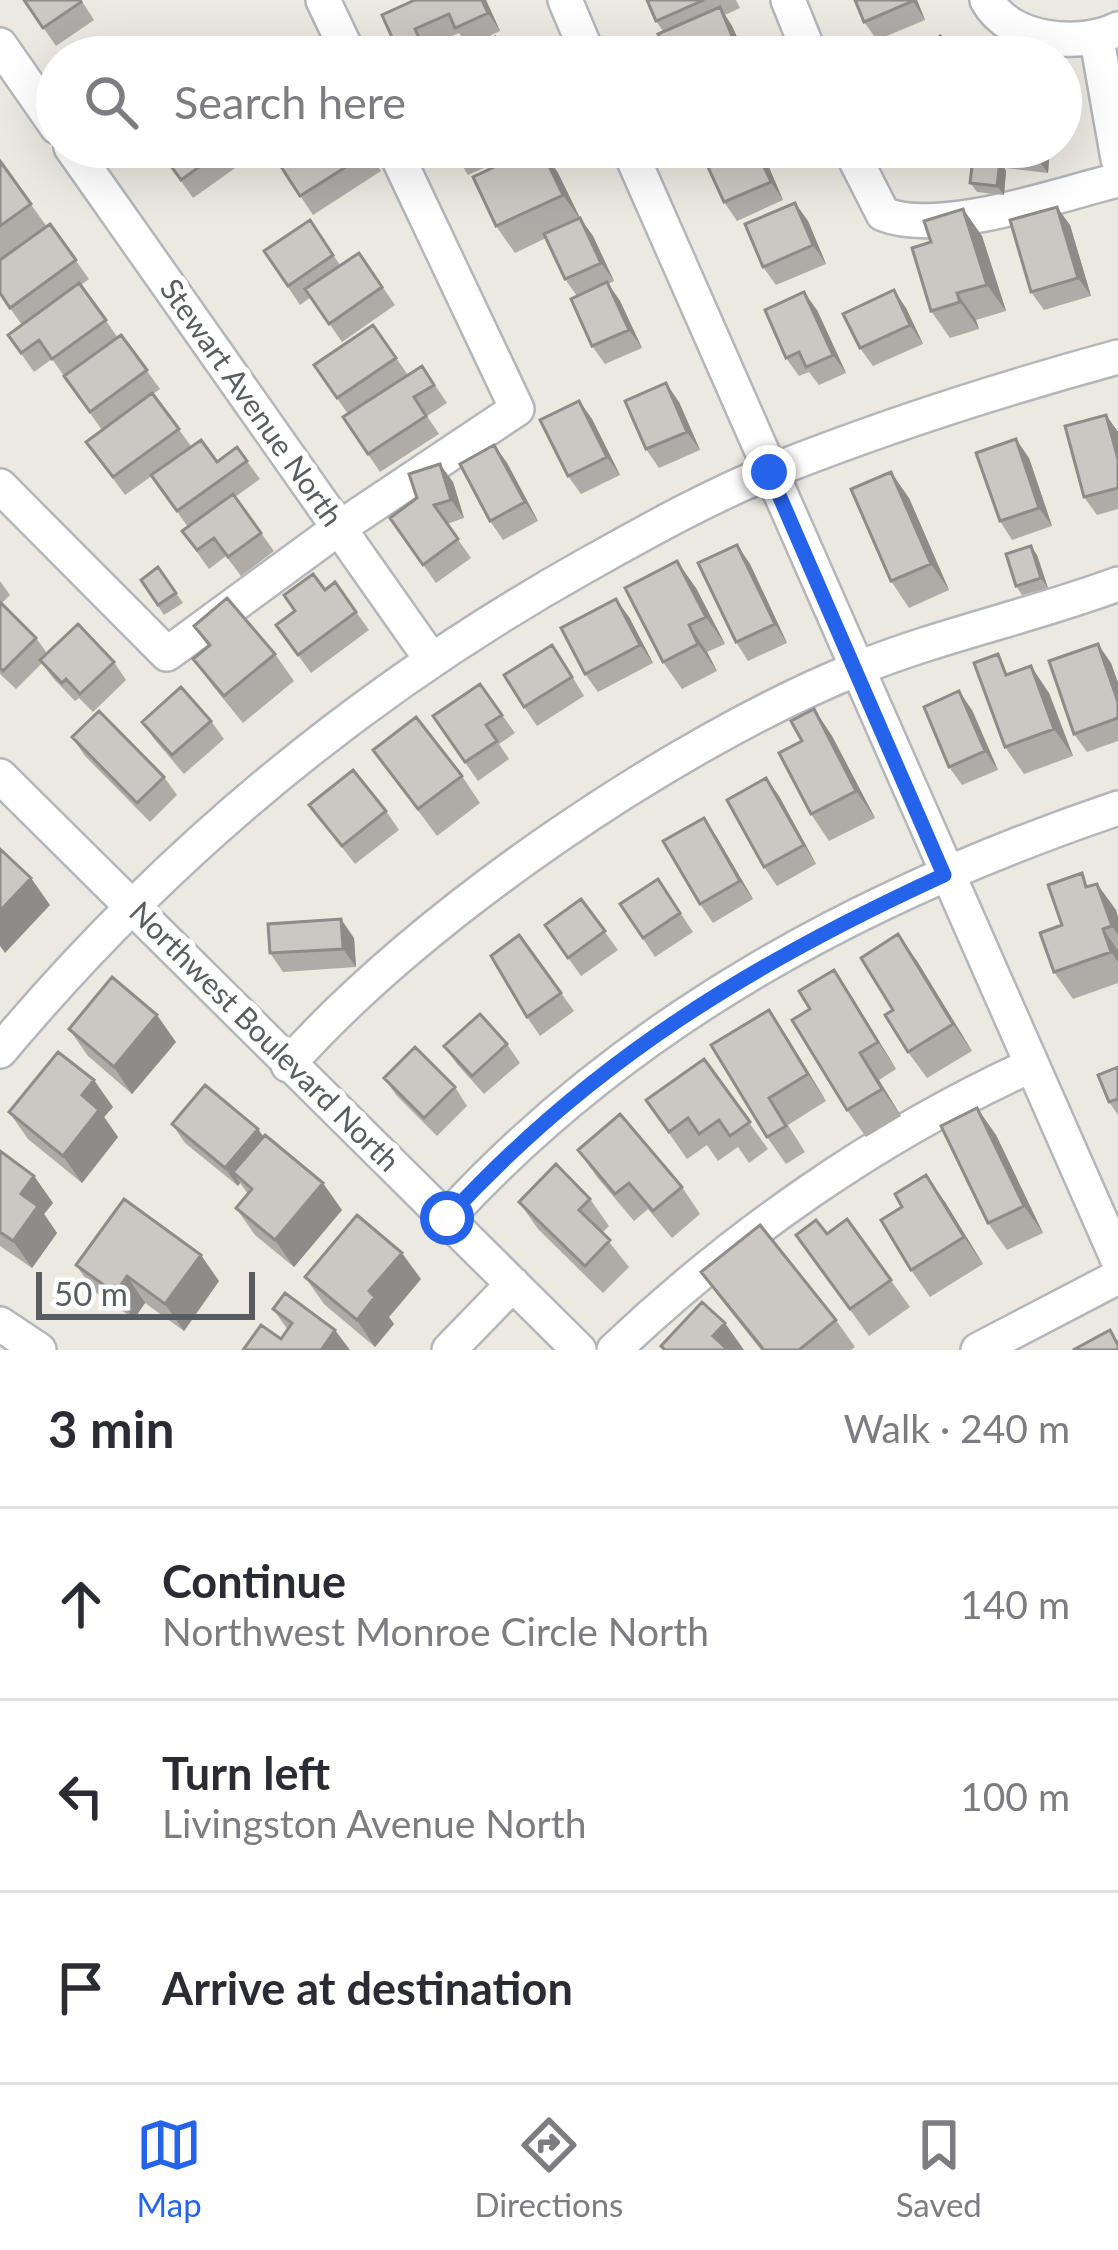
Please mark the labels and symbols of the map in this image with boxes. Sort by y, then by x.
street label: Stewart Avenue North [154,271,352,532]
route end [742,445,796,499]
street label: Northwest Boulevard North [123,893,408,1178]
route start [420,1191,474,1245]
scale bar [36,1266,255,1319]

